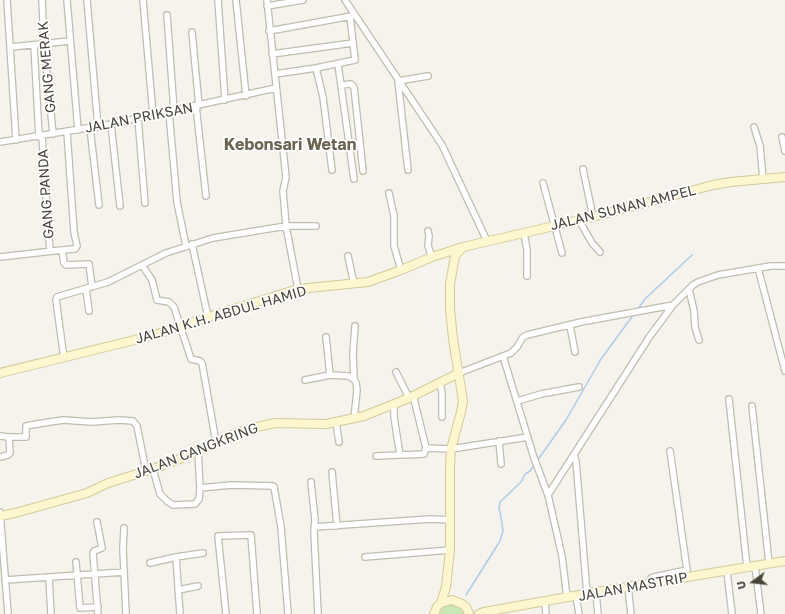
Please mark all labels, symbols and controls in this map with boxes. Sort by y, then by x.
street label: GANG MERAK [35,20,59,114]
street label: JALAN PRIKSAN [83,99,195,137]
district label: Kebonsari Wetan [224,135,356,155]
street label: GANG PANDA [34,149,58,239]
street label: JALAN SUNAN AMPEL [549,182,697,234]
street label: JALAN K.H. ABDUL HAMID [133,282,309,348]
street label: JALAN CANGKRING [131,420,261,482]
north arrow [733,562,773,602]
street label: JALAN MASTRIP [577,569,689,605]
text: U [734,580,748,591]

